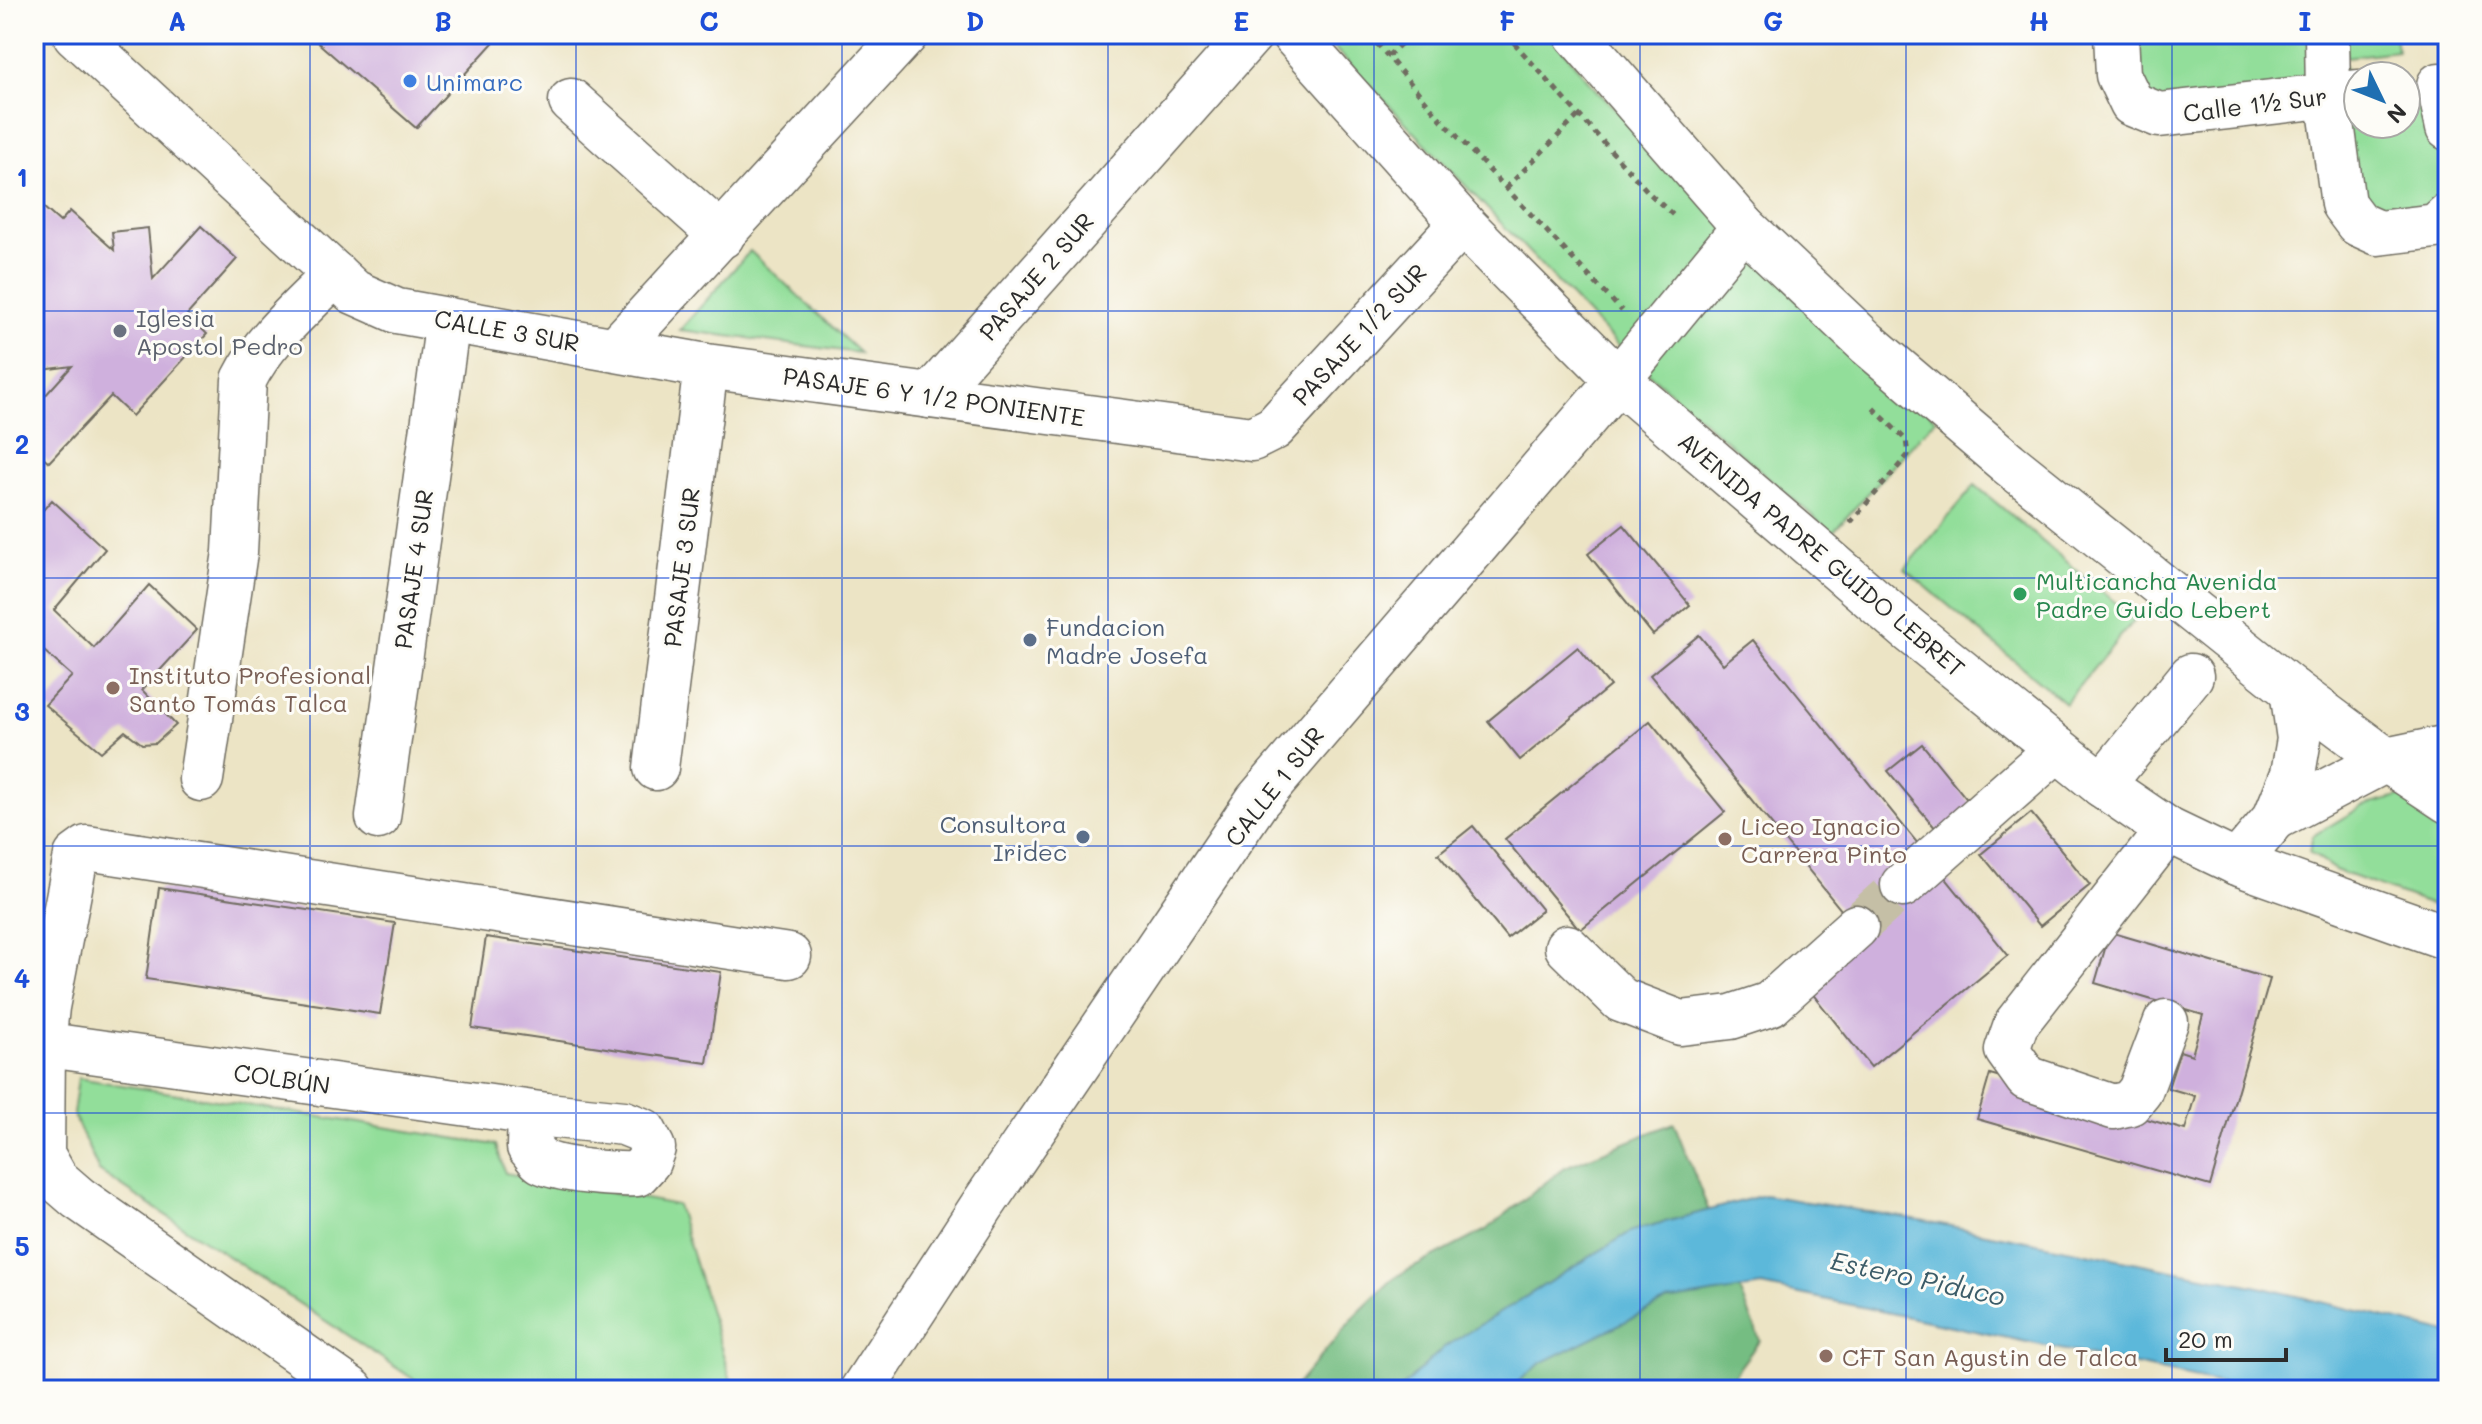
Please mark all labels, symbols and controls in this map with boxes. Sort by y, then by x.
text: A [168,4,186,38]
text: B [434,4,452,38]
text: C [699,4,719,38]
text: D [966,4,984,38]
text: E [1233,4,1249,38]
text: F [1499,4,1515,38]
text: G [1763,4,1783,38]
text: H [2029,4,2049,38]
text: I [2298,4,2312,38]
north arrow [2342,60,2422,140]
place label: Unimarc [426,66,523,97]
marker: Unimarc [401,72,419,90]
street label: Calle 1½ Sur [2181,80,2329,128]
text: N [2381,98,2413,130]
text: 1 [16,160,28,194]
street label: PASAJE 2 SUR [972,205,1100,347]
street label: PASAJE 1/2 SUR [1285,256,1433,412]
place label: Iglesia Apostol Pedro [136,302,303,361]
street label: CALLE 3 SUR [432,302,582,358]
marker: Iglesia Apostol Pedro [111,322,129,340]
street label: PASAJE 6 Y 1/2 PONIENTE [781,359,1087,433]
street label: AVENIDA PADRE GUIDO LEBRET [1672,425,1972,683]
text: 2 [15,427,29,461]
street label: PASAJE 3 SUR [656,485,706,649]
street label: PASAJE 4 SUR [386,487,440,651]
place label: Multicancha Avenida Padre Guido Lebert [2036,565,2277,624]
marker: Multicancha Avenida Padre Guido Lebert [2011,585,2029,603]
place label: Fundacion Madre Josefa [1046,611,1208,670]
marker: Fundacion Madre Josefa [1021,631,1039,649]
place label: Instituto Profesional Santo Tomás Talca [129,659,371,718]
marker: Instituto Profesional Santo Tomás Talca [104,679,122,697]
text: 3 [14,694,30,728]
street label: CALLE 1 SUR [1218,720,1330,852]
place label: Consultora Iridec [940,808,1067,867]
place label: Liceo Ignacio Carrera Pinto [1741,810,1907,869]
marker: Consultora Iridec [1074,828,1092,846]
marker: Liceo Ignacio Carrera Pinto [1716,830,1734,848]
text: 4 [14,961,30,995]
street label: COLBÚN [232,1056,332,1100]
text: 5 [14,1229,30,1263]
water label: Estero Piduco [1828,1243,2008,1313]
scale bar [2166,1312,2286,1362]
text: 20 m [2178,1323,2233,1354]
place label: CFT San Agustin de Talca [1842,1341,2138,1372]
marker: CFT San Agustin de Talca [1817,1347,1835,1365]

